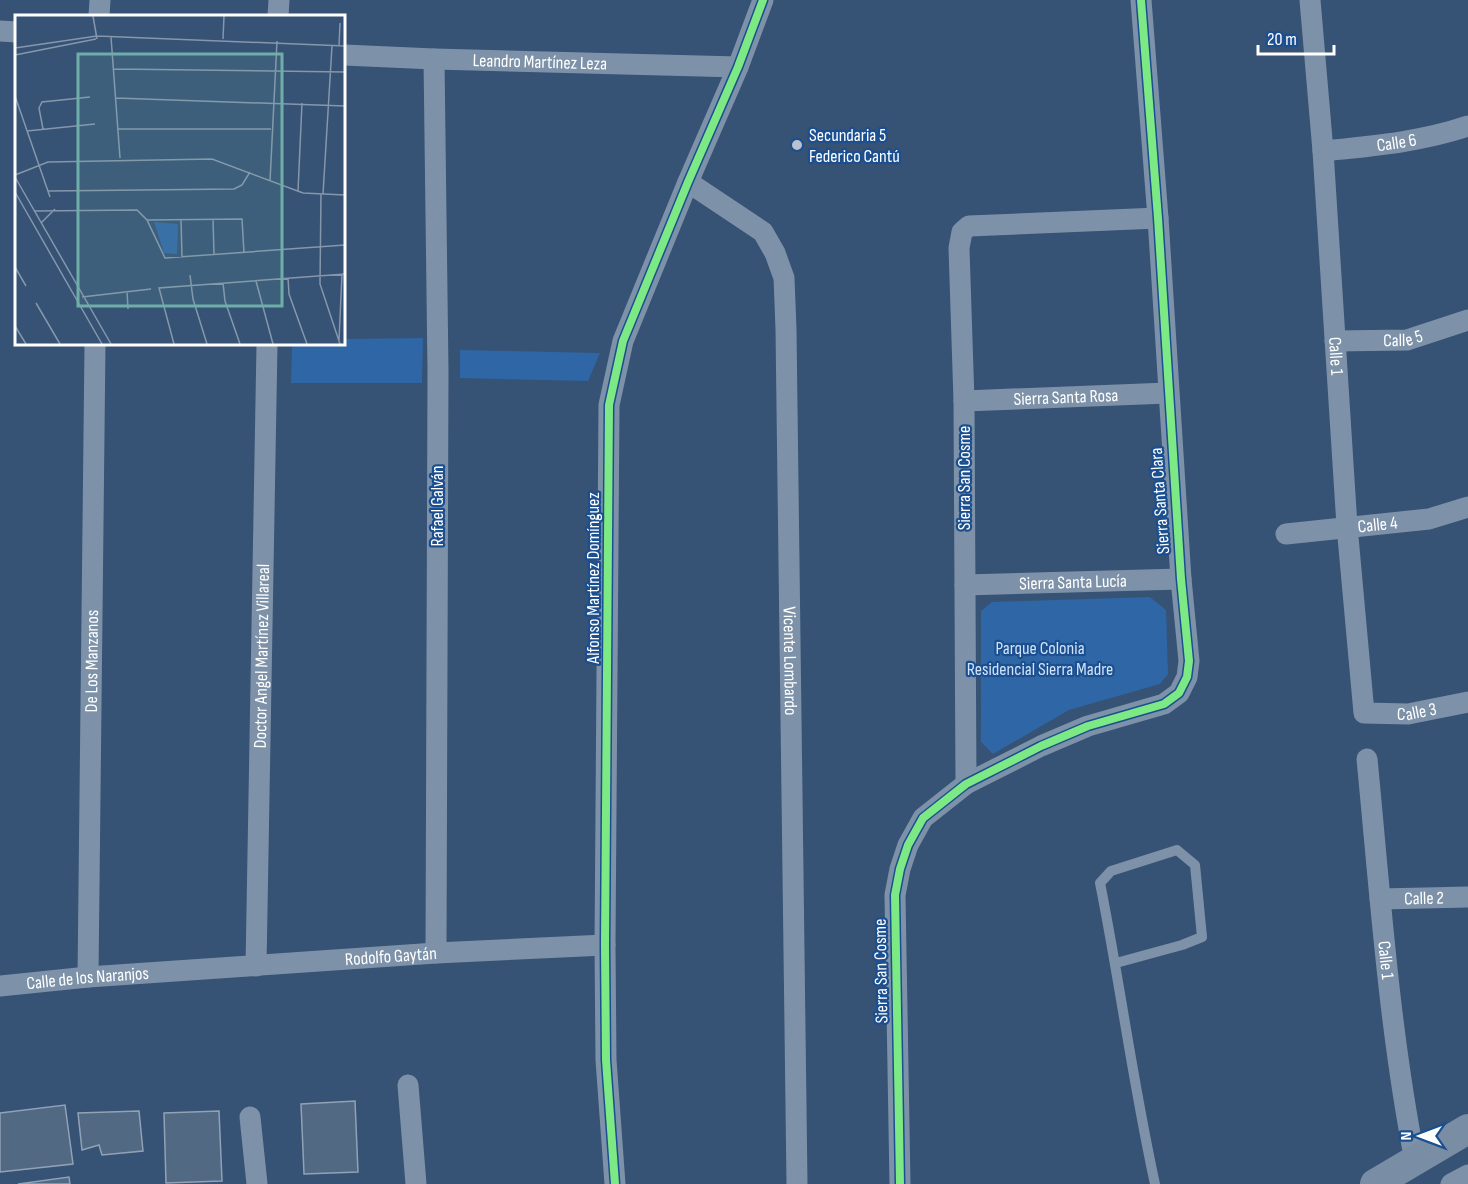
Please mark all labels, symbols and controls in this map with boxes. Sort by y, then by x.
inset map [15,15,345,345]
scale bar [1258,18,1334,56]
text: 20 m [1267,29,1297,50]
street label: Leandro Martínez Leza [472,50,607,74]
place label: Secundaria 5 Federico Cantú [809,125,900,167]
street label: Calle 6 [1375,129,1418,156]
marker: Secundaria 5 Federico Cantú [790,138,804,152]
street label: Calle 5 [1383,325,1425,351]
street label: Calle 1 [1324,336,1348,377]
street label: Sierra Santa Rosa [1013,384,1119,410]
street label: Sierra San Cosme [954,426,975,530]
street label: Sierra Santa Clara [1146,447,1174,555]
street label: Rafael Galván [427,466,448,546]
street label: Alfonso Martínez Domínguez [583,492,604,665]
street label: Calle 4 [1357,512,1399,537]
street label: Doctor Angel Martínez Villareal [249,564,274,748]
street label: Sierra Santa Lucía [1019,570,1127,594]
street label: Vicente Lombardo [779,606,801,716]
street label: De Los Manzanos [80,610,103,712]
park label: Parque Colonia Residencial Sierra Madre [967,638,1113,680]
street label: Calle 3 [1397,698,1438,725]
street label: Calle 2 [1404,887,1444,909]
street label: Sierra San Cosme [870,919,892,1023]
street label: Calle 1 [1374,940,1399,981]
street label: Rodolfo Gaytán [344,942,437,970]
street label: Calle de los Naranjos [25,962,150,994]
north arrow [1390,1106,1450,1166]
text: N [1397,1132,1416,1140]

